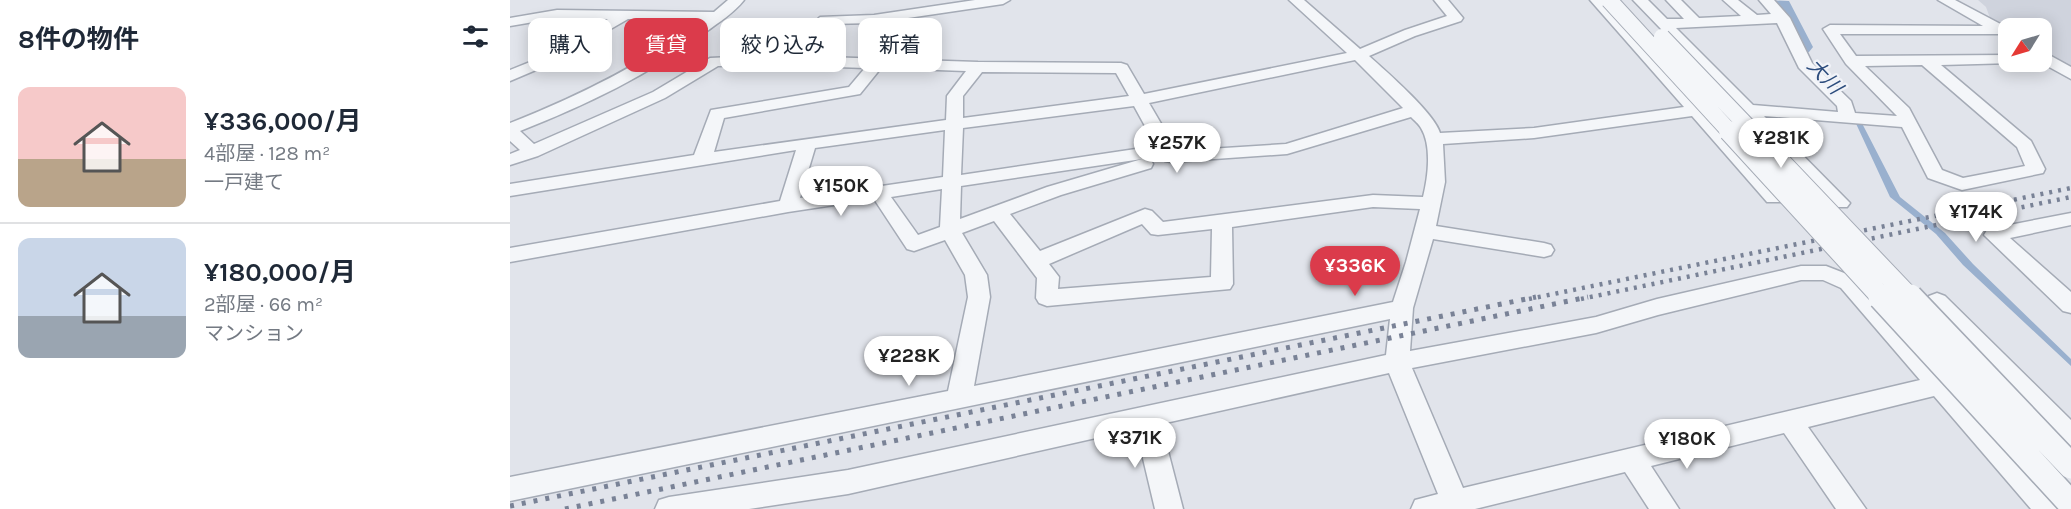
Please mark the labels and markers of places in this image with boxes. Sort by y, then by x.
pin: ¥281K [1739,118,1823,169]
pin: ¥257K [1135,123,1219,174]
pin: ¥150K [799,166,883,217]
pin: ¥174K [1934,192,2018,243]
pin: ¥336K [1313,246,1397,297]
pin: ¥228K [867,336,951,387]
pin: ¥371K [1093,418,1177,469]
pin: ¥180K [1645,419,1729,470]

